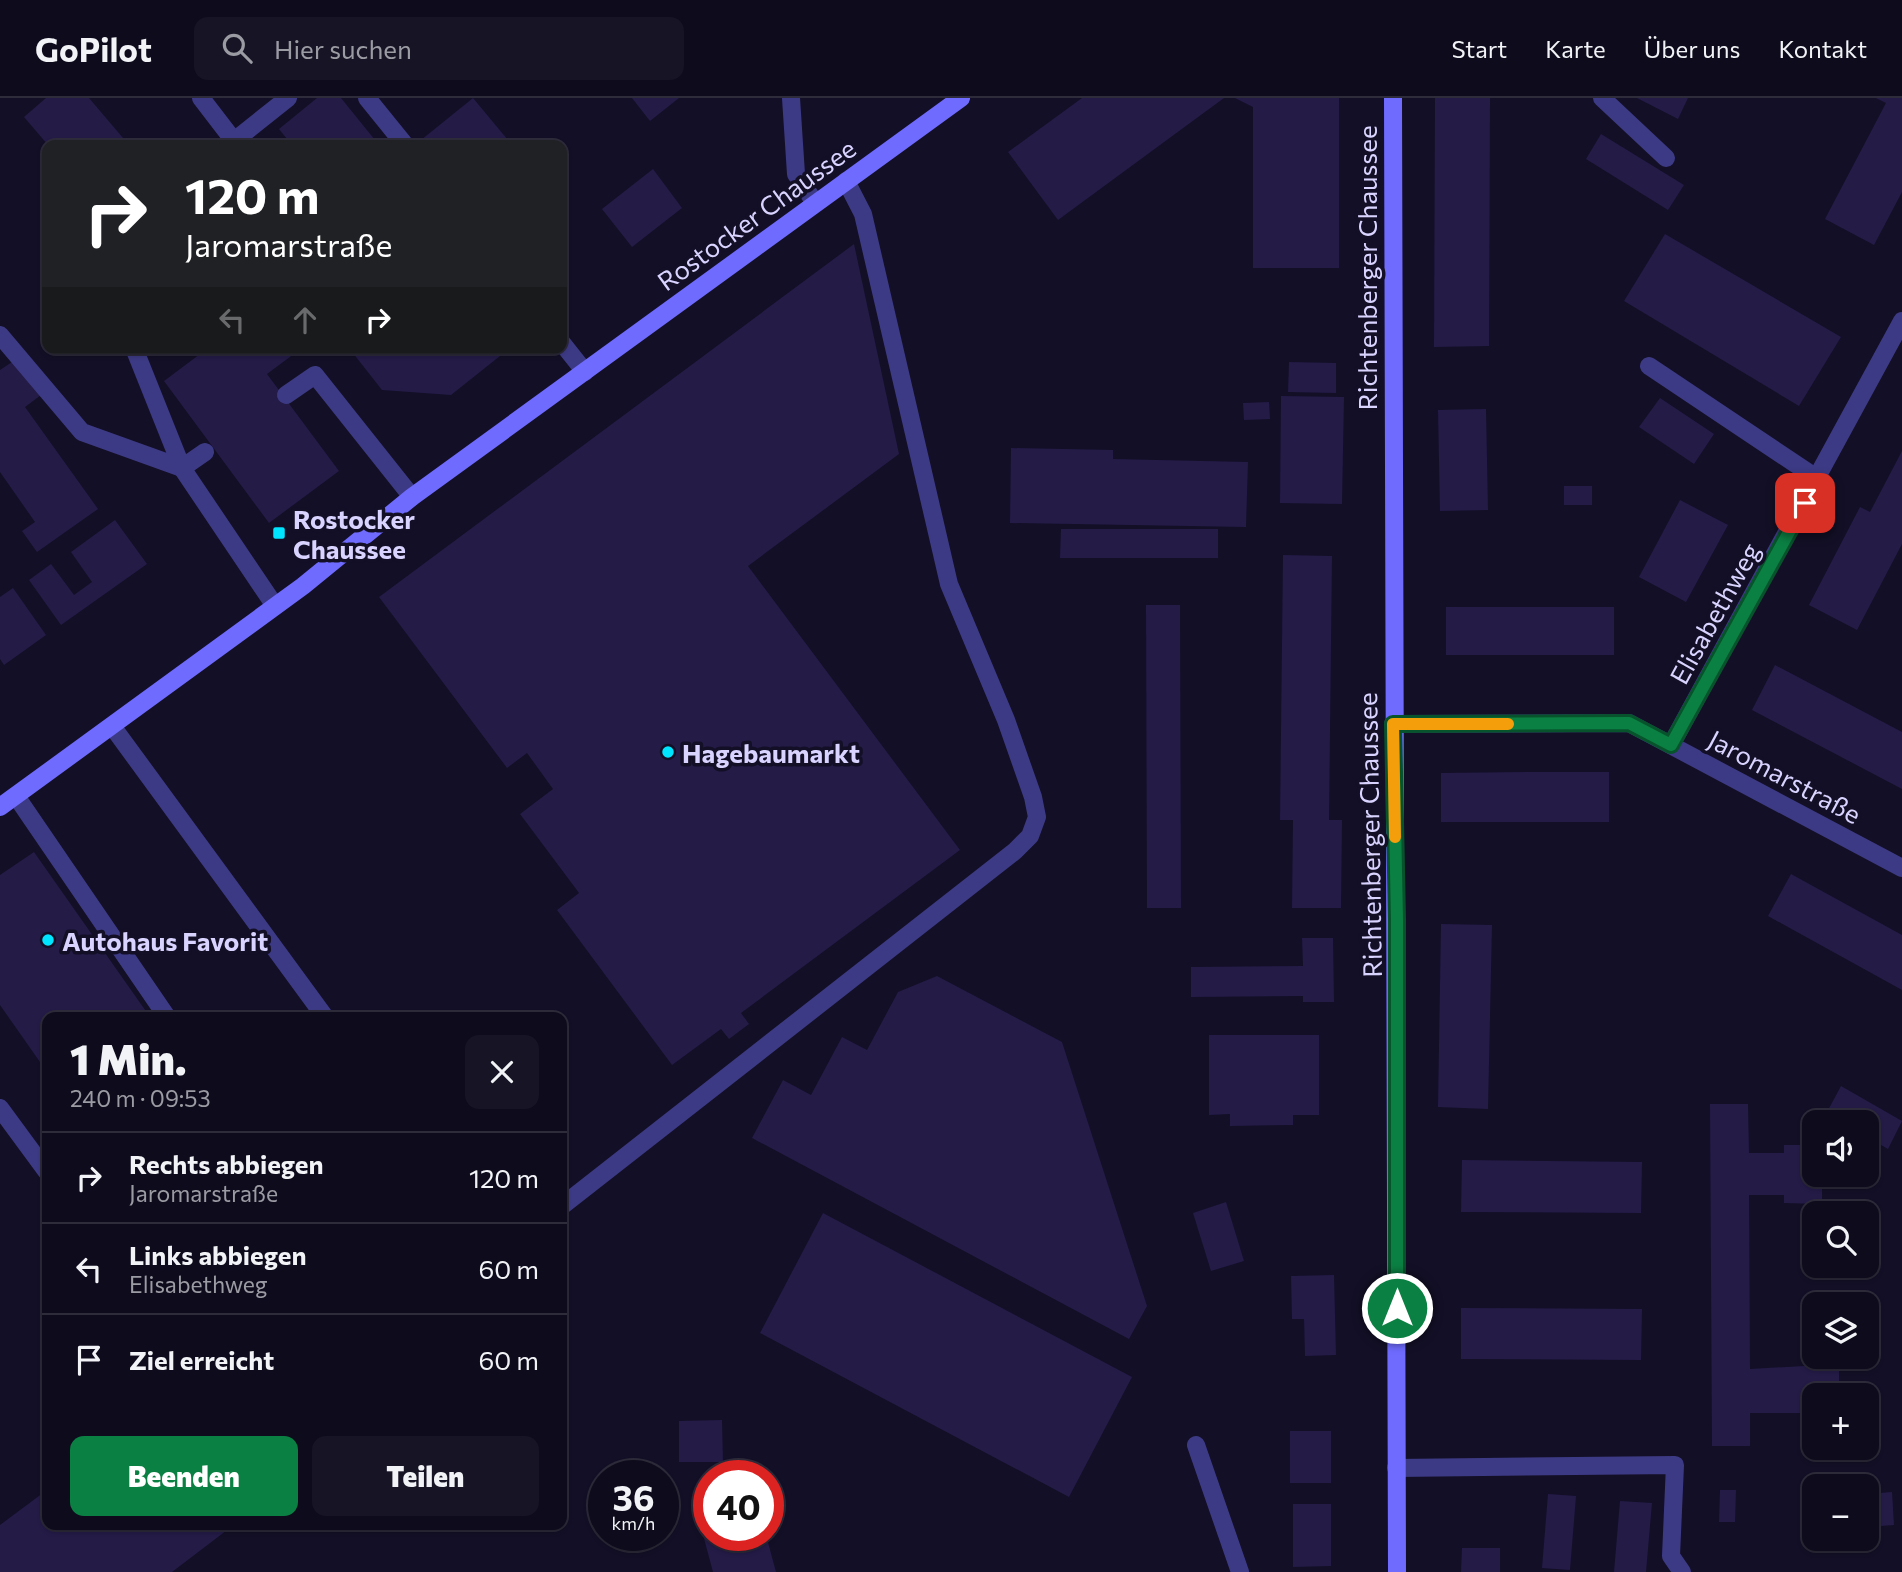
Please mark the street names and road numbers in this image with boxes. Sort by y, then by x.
street label: Richtenberger Chaussee [1351,125,1382,411]
street label: Rostocker Chaussee [651,132,861,296]
street label: Elisabethweg [1663,537,1765,689]
street label: Richtenberger Chaussee [1351,692,1387,978]
street label: Jaromarstraße [1703,723,1867,829]

